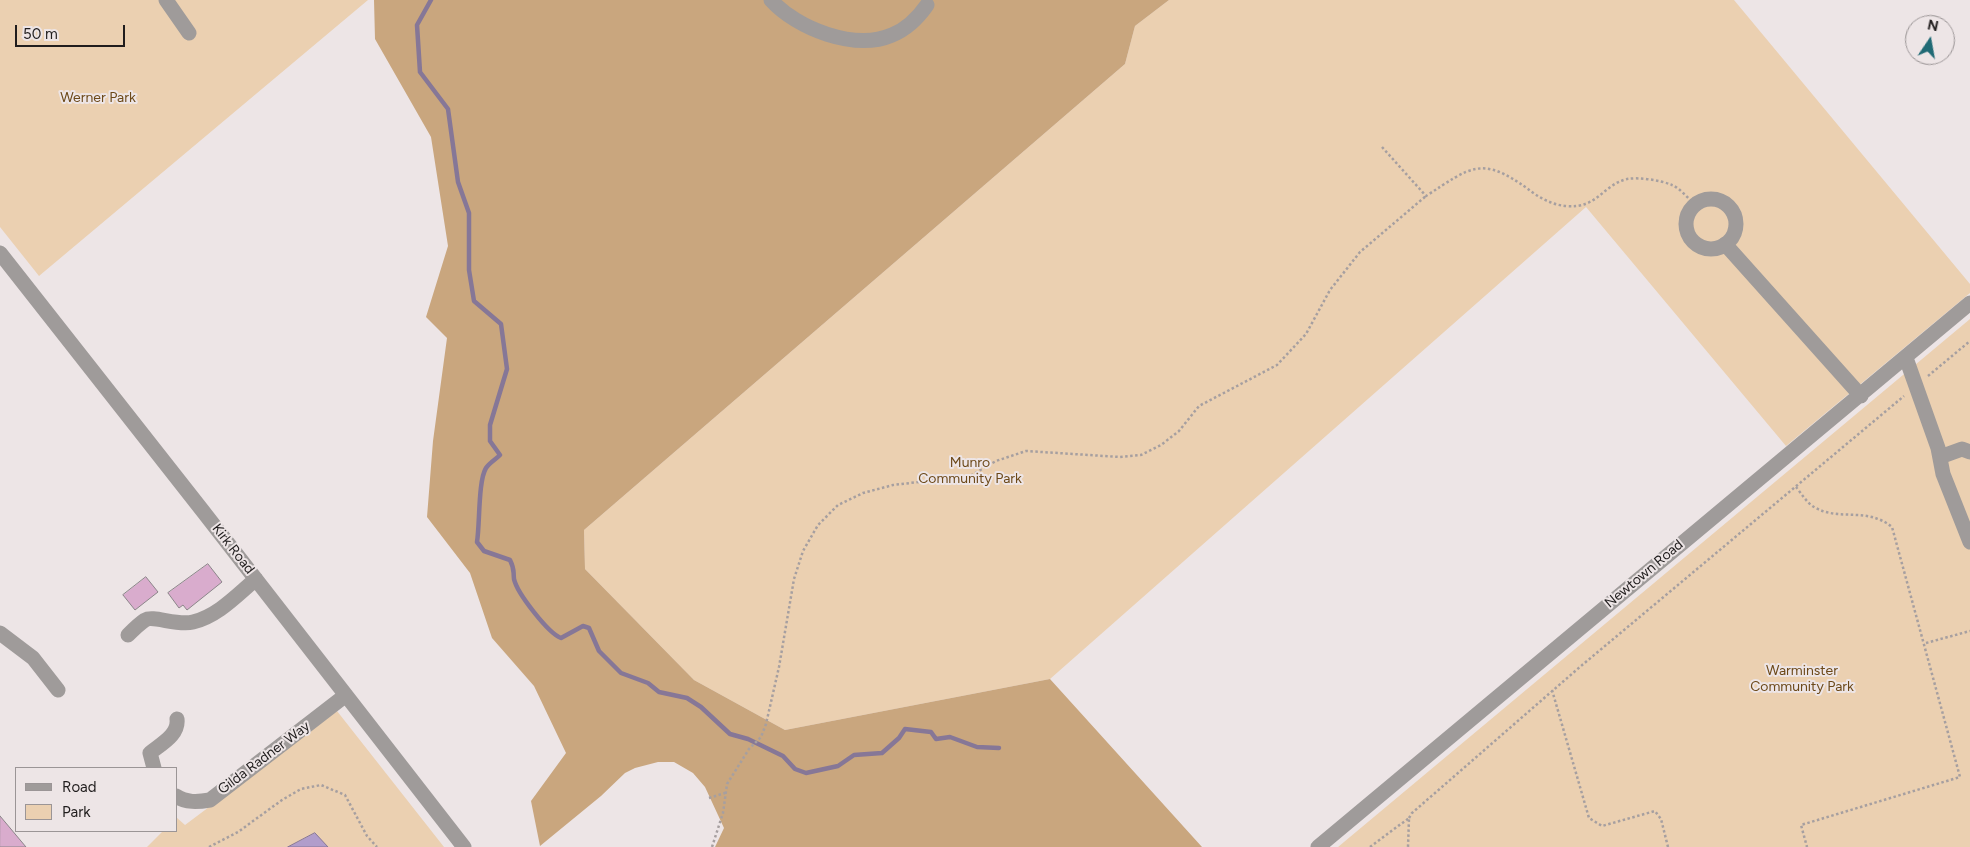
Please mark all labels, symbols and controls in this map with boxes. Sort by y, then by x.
scale bar [18,15,128,47]
north arrow [1905,15,1955,65]
text: N [1926,16,1940,35]
text: 50 m [23,25,58,43]
park label: Werner Park [60,90,136,106]
park label: Munro Community Park [918,455,1022,488]
street label: Kirk Road [208,521,258,577]
street label: Newtown Road [1601,536,1687,612]
park label: Warminster Community Park [1750,663,1854,696]
street label: Gilda Radner Way [215,718,313,798]
legend [15,767,178,832]
text: Road [62,778,97,796]
text: Park [62,803,91,821]

